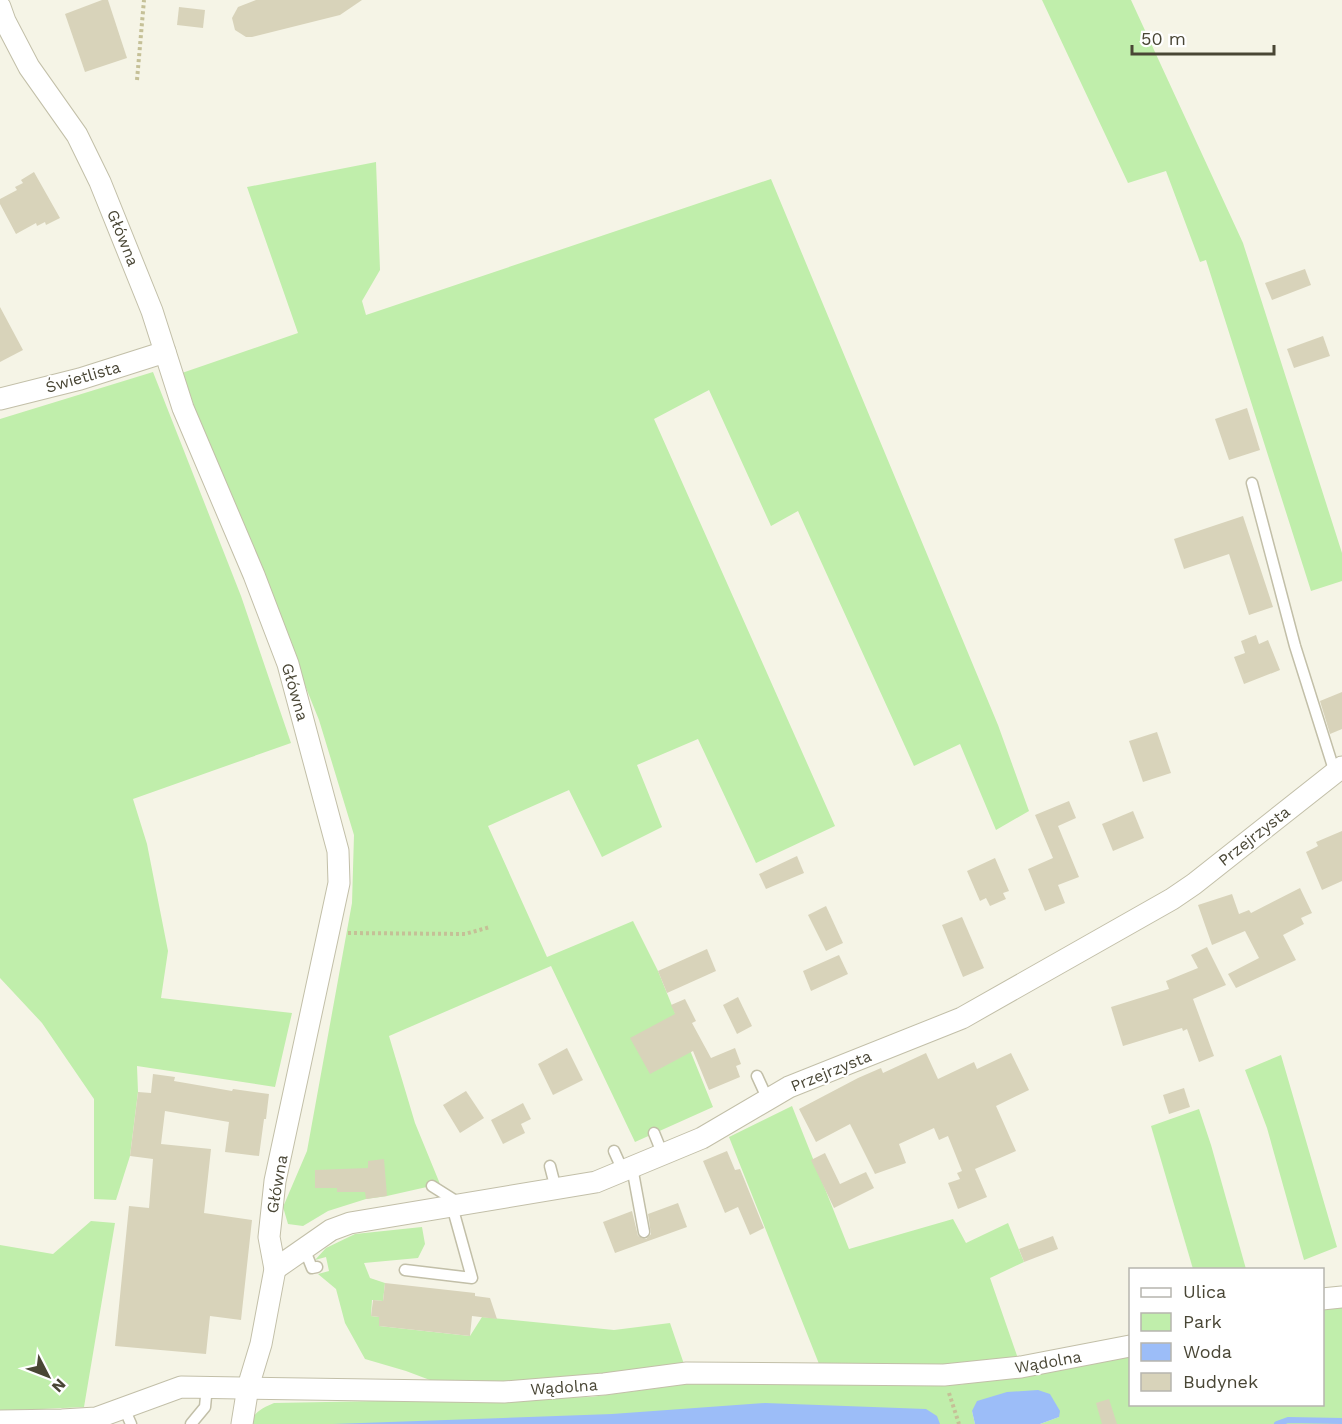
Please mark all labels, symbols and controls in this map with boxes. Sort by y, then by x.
scale bar [1132,18,1274,56]
text: 50 m [1141,28,1186,49]
street label: Główna [103,207,143,269]
street label: Świetlista [43,357,123,397]
street label: Główna [278,661,312,723]
street label: Przejrzysta [1214,802,1294,870]
street label: Przejrzysta [788,1046,874,1096]
street label: Główna [263,1153,291,1215]
legend [1129,1268,1324,1406]
text: Ulica [1183,1281,1226,1302]
text: Park [1183,1311,1222,1332]
text: Woda [1183,1341,1232,1362]
north arrow [18,1346,78,1406]
street label: Wądolna [1013,1347,1083,1377]
text: Budynek [1183,1371,1258,1392]
text: N [48,1375,70,1396]
street label: Wądolna [530,1375,598,1399]

